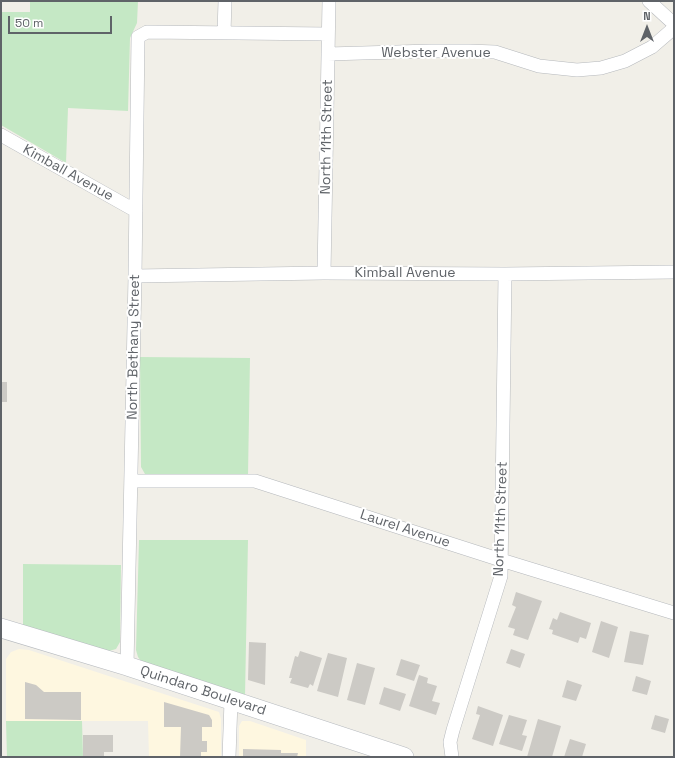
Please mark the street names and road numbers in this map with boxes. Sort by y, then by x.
street label: Webster Avenue [381,45,491,61]
street label: North 11th Street [318,79,336,195]
street label: Kimball Avenue [20,141,116,205]
street label: Kimball Avenue [355,265,455,281]
street label: North Bethany Street [124,274,144,420]
street label: North 11th Street [491,461,511,577]
street label: Laurel Avenue [358,507,452,551]
street label: Quindaro Boulevard [138,663,268,719]

